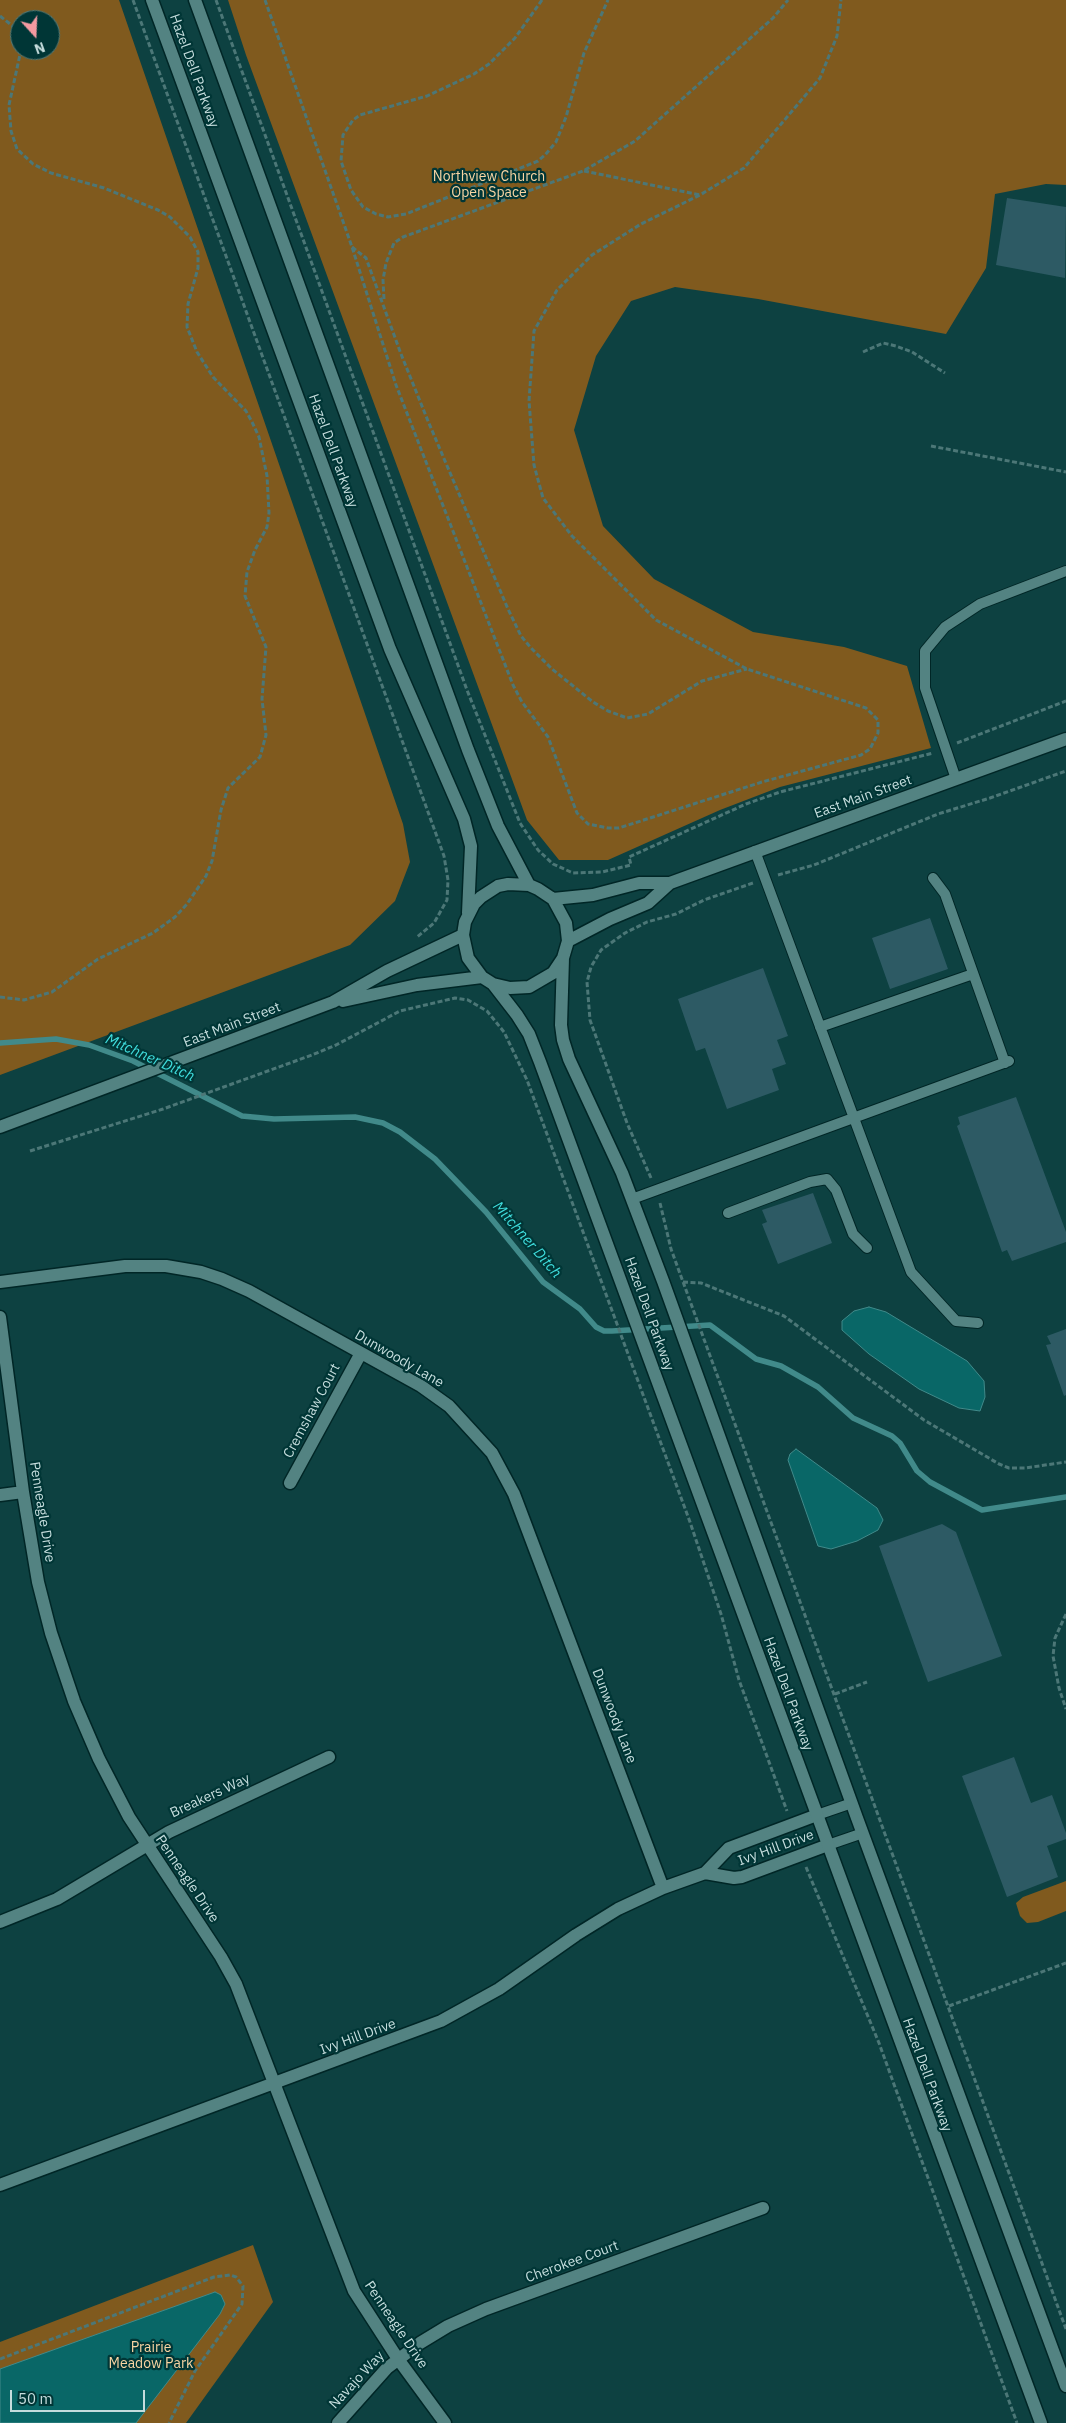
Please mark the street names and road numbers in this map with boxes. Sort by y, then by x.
street label: Hazel Dell Parkway [166,12,222,130]
street label: Hazel Dell Parkway [305,392,361,510]
street label: East Main Street [812,772,914,822]
street label: East Main Street [181,999,283,1051]
street label: Hazel Dell Parkway [621,1255,677,1373]
street label: Dunwoody Lane [351,1327,447,1391]
street label: Cremshaw Court [280,1361,344,1461]
street label: Penneagle Drive [26,1460,58,1564]
street label: Hazel Dell Parkway [760,1635,816,1753]
street label: Dunwoody Lane [588,1666,640,1766]
street label: Breakers Way [167,1770,253,1822]
street label: Ivy Hill Drive [736,1827,816,1869]
street label: Penneagle Drive [152,1832,222,1926]
street label: Ivy Hill Drive [318,2016,398,2058]
street label: Hazel Dell Parkway [899,2016,955,2134]
street label: Cherokee Court [523,2237,621,2287]
street label: Penneagle Drive [361,2278,431,2372]
street label: Navajo Way [326,2348,388,2412]

